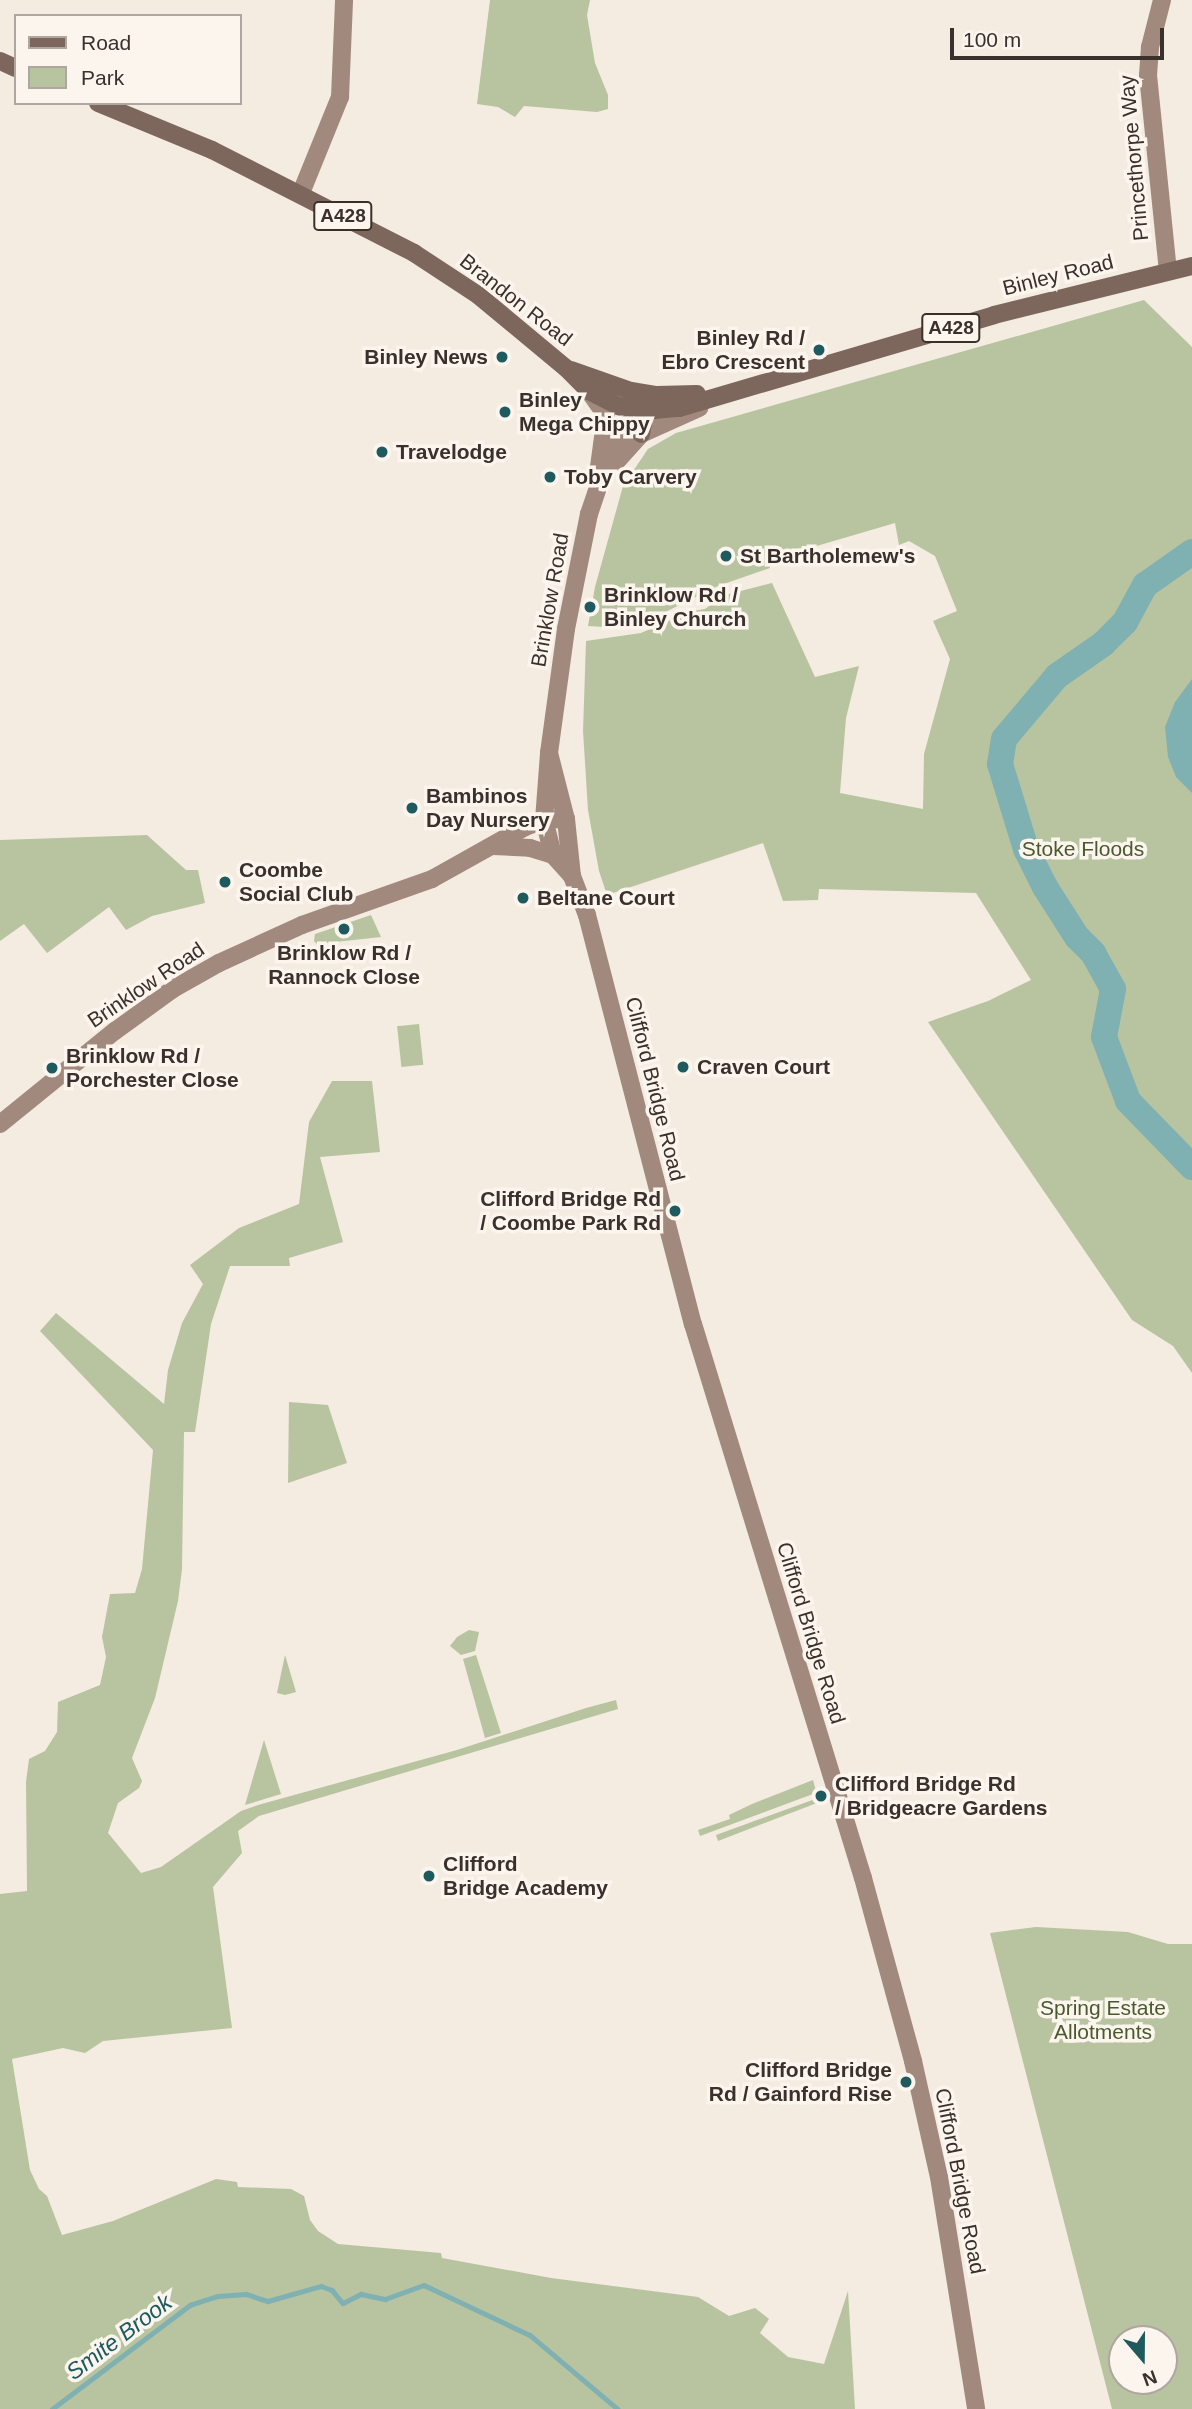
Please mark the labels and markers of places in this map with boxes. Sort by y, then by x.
place label: Binley Rd / Ebro Crescent [661,325,805,375]
marker: Binley Rd / Ebro Crescent [811,342,827,358]
place label: Binley News [364,344,488,370]
marker: Binley News [494,349,510,365]
place label: Binley Mega Chippy [519,387,650,437]
marker: Binley Mega Chippy [497,404,513,420]
place label: Travelodge [396,439,507,465]
marker: Travelodge [374,444,390,460]
place label: Toby Carvery [564,464,697,490]
marker: Toby Carvery [542,469,558,485]
place label: St Bartholemew's [740,543,915,569]
marker: St Bartholemew's [718,548,734,564]
place label: Brinklow Rd / Binley Church [604,582,746,632]
marker: Brinklow Rd / Binley Church [582,599,598,615]
place label: Bambinos Day Nursery [426,783,550,833]
marker: Bambinos Day Nursery [404,800,420,816]
place label: Coombe Social Club [239,857,353,907]
marker: Coombe Social Club [217,874,233,890]
place label: Beltane Court [537,885,675,911]
marker: Beltane Court [515,890,531,906]
marker: Brinklow Rd / Rannock Close [336,921,352,937]
place label: Brinklow Rd / Rannock Close [268,940,420,990]
place label: Brinklow Rd / Porchester Close [66,1043,239,1093]
place label: Craven Court [697,1054,830,1080]
marker: Craven Court [675,1059,691,1075]
marker: Brinklow Rd / Porchester Close [44,1060,60,1076]
place label: Clifford Bridge Rd / Coombe Park Rd [480,1186,661,1236]
marker: Clifford Bridge Rd / Coombe Park Rd [667,1203,683,1219]
place label: Clifford Bridge Rd / Bridgeacre Gardens [835,1771,1047,1821]
marker: Clifford Bridge Rd / Bridgeacre Gardens [813,1788,829,1804]
place label: Clifford Bridge Academy [443,1851,609,1901]
marker: Clifford Bridge Academy [421,1868,437,1884]
place label: Clifford Bridge Rd / Gainford Rise [709,2057,892,2107]
marker: Clifford Bridge Rd / Gainford Rise [898,2074,914,2090]

